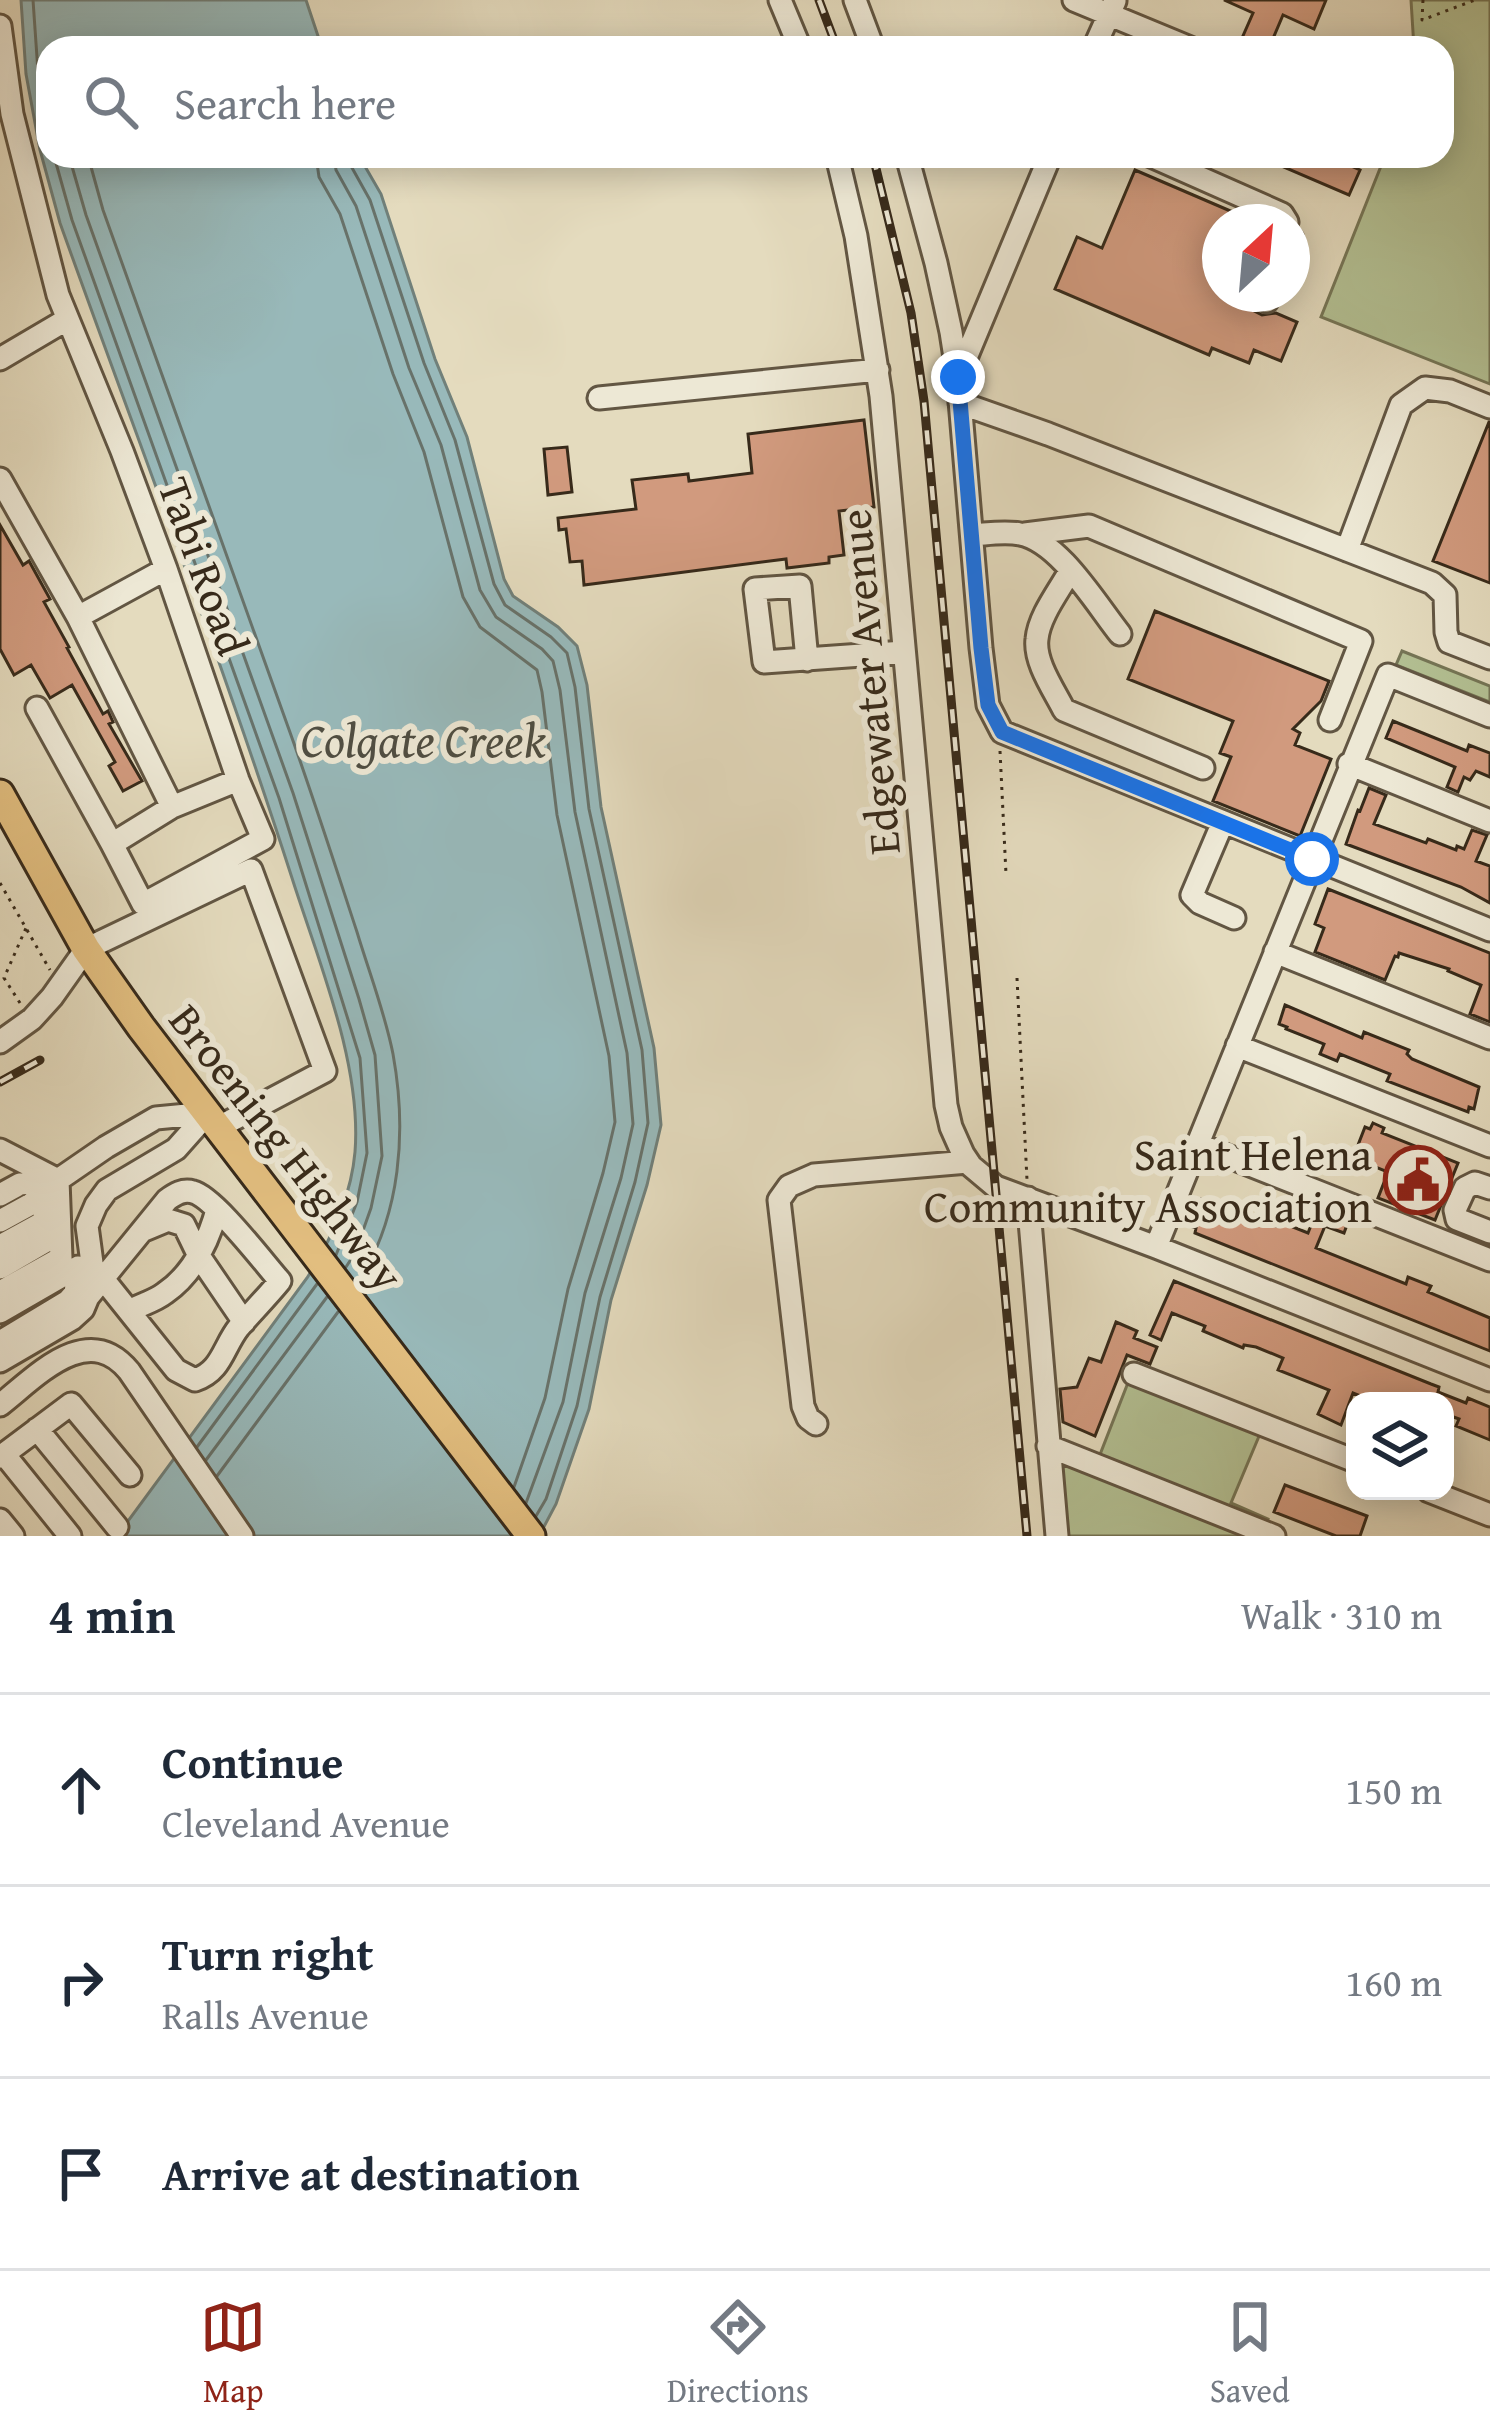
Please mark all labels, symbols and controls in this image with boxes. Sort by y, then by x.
search box [36,36,1454,168]
icon: search [78,69,144,135]
text: Search here [174,70,396,135]
north arrow [1202,204,1310,312]
route end [931,350,985,404]
street label: Tabi Road [142,468,267,664]
street label: Edgewater Avenue [821,507,916,857]
water label: Colgate Creek [300,704,547,775]
route start [1285,832,1339,886]
street label: Broening Highway [155,990,420,1304]
place label: Saint Helena Community Association [924,1121,1372,1238]
public building icon: Saint Helena Community Association [1383,1145,1453,1215]
map controls [1346,1392,1454,1500]
button: layers [1346,1392,1454,1500]
text: 4 min [48,1577,175,1652]
text: Walk · 310 m [1241,1586,1442,1643]
text: Continue [162,1729,343,1794]
icon: ahead [48,1757,114,1823]
text: 150 m [1345,1761,1442,1818]
text: Cleveland Avenue [162,1794,450,1851]
text: Turn right [162,1921,374,1986]
icon: right [48,1949,114,2015]
text: 160 m [1345,1953,1442,2010]
text: Ralls Avenue [162,1986,369,2043]
icon: arrive [48,2141,114,2207]
text: Arrive at destination [162,2141,580,2206]
tab: Map [200,2294,266,2414]
tab: Directions [667,2294,809,2414]
tab: Saved [1210,2294,1290,2414]

